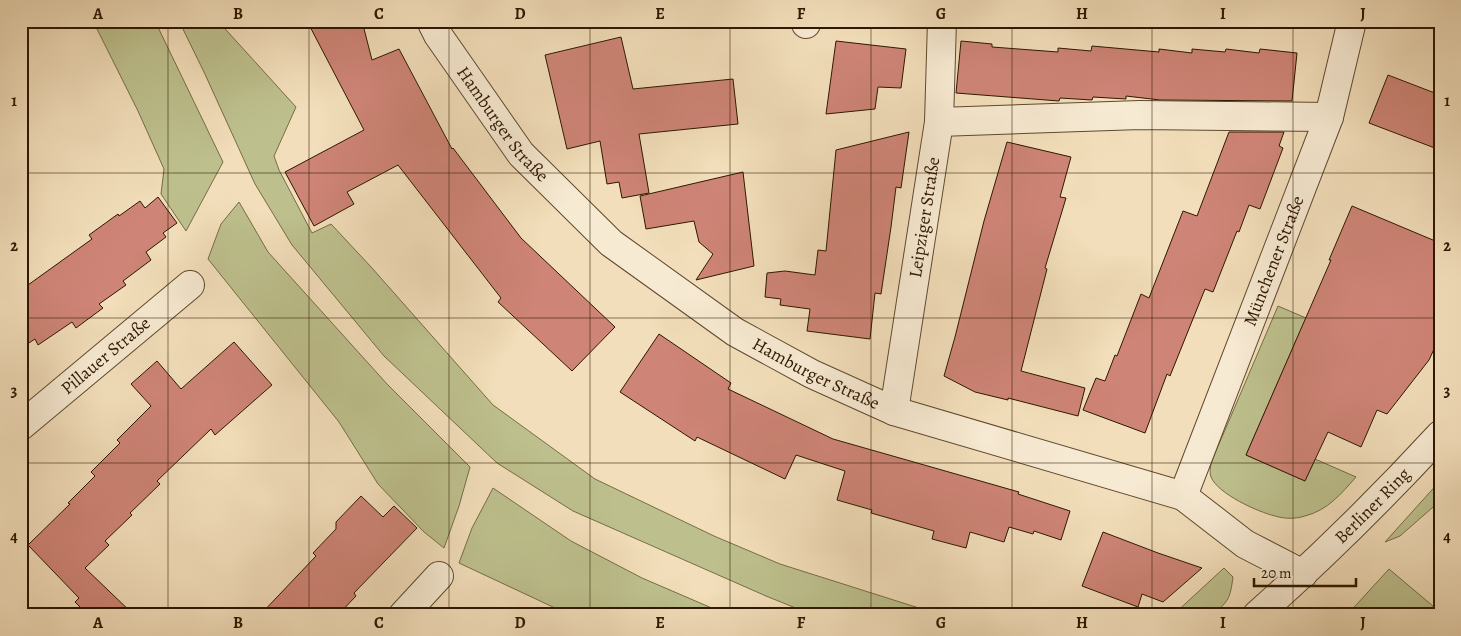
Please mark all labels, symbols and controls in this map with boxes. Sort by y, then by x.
text: A [92,3,104,25]
text: B [233,3,243,25]
text: C [374,3,384,25]
text: D [514,3,526,25]
text: E [655,3,665,25]
text: F [797,3,806,25]
text: G [936,3,946,25]
text: H [1076,3,1088,25]
text: I [1220,3,1226,25]
text: J [1360,3,1366,25]
street label: Hamburger Straße [451,62,554,187]
text: 1 [11,90,17,112]
text: 1 [1444,90,1450,112]
street label: Leipziger Straße [903,155,945,279]
street label: Münchener Straße [1238,192,1310,329]
text: 2 [10,235,18,257]
text: 2 [1443,235,1451,257]
street label: Pillauer Straße [56,311,155,400]
street label: Hamburger Straße [748,332,883,415]
text: 3 [11,380,18,402]
text: 3 [1444,380,1451,402]
street label: Berliner Ring [1329,462,1415,549]
text: 4 [10,526,18,548]
text: 4 [1443,526,1451,548]
scale bar [1254,556,1356,588]
text: 20 m [1261,563,1292,583]
text: A [92,612,104,634]
text: B [233,612,243,634]
text: C [374,612,384,634]
text: D [514,612,526,634]
text: E [655,612,665,634]
text: F [797,612,806,634]
text: G [936,612,946,634]
text: H [1076,612,1088,634]
text: I [1220,612,1226,634]
text: J [1360,612,1366,634]

